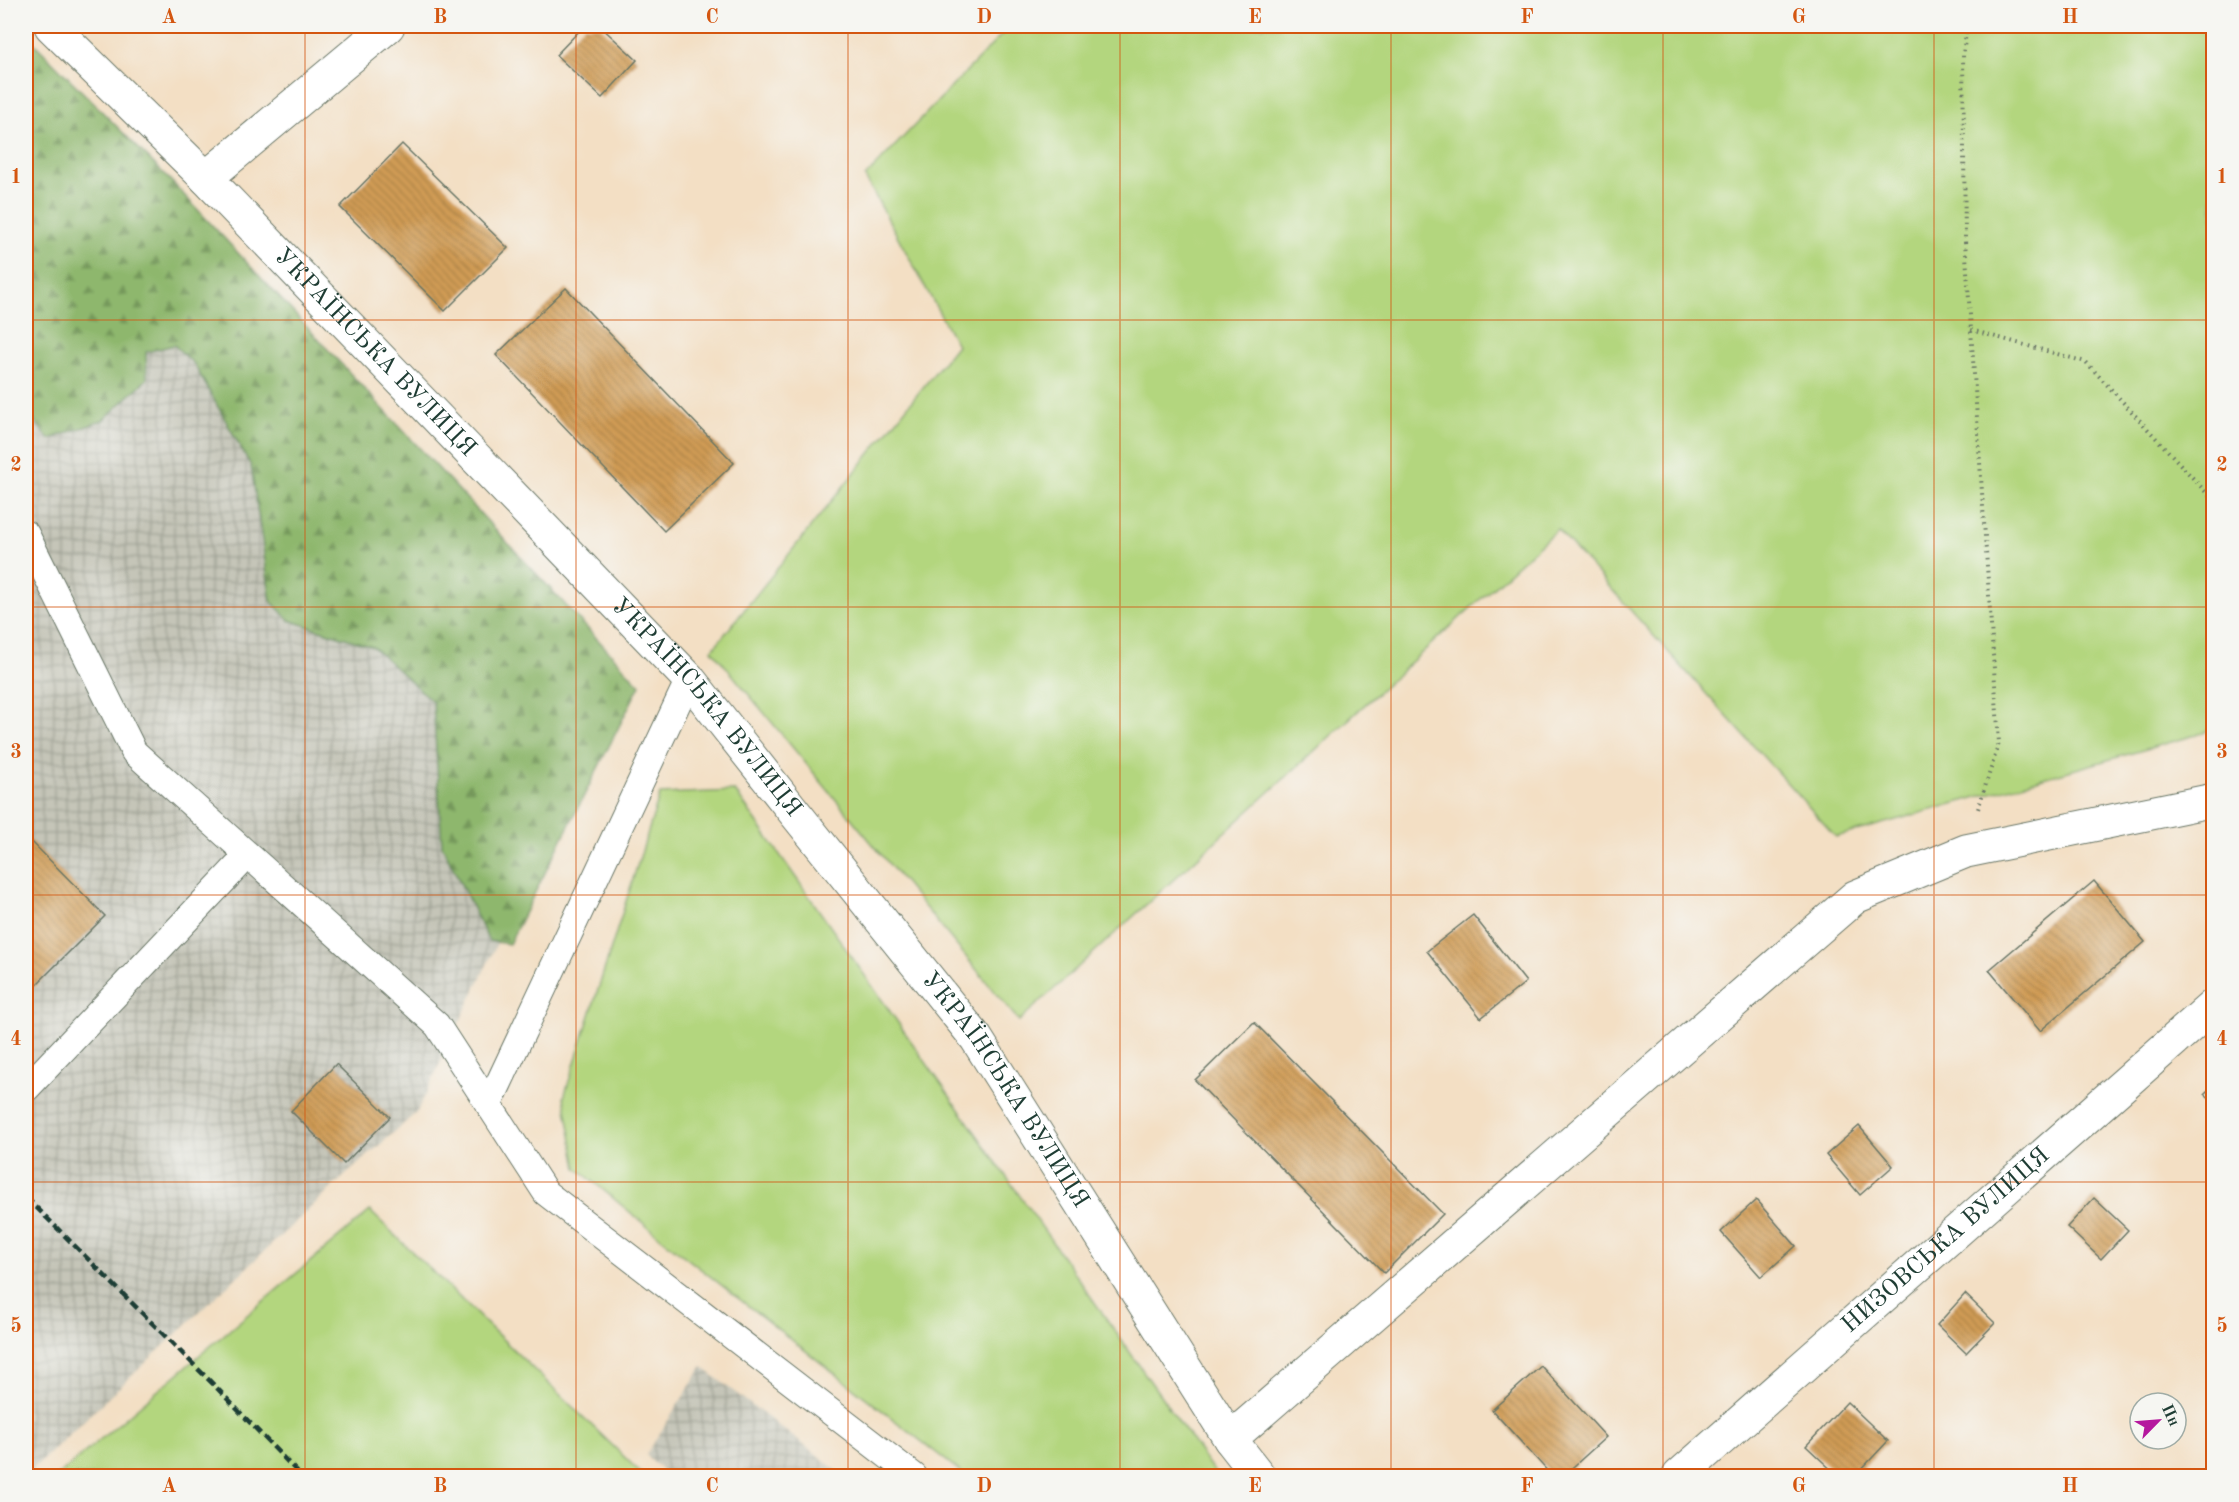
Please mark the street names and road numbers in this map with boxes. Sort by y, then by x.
street label: УКРАЇНСЬКА ВУЛИЦЯ [269,244,480,462]
street label: УКРАЇНСЬКА ВУЛИЦЯ [606,594,805,822]
street label: УКРАЇНСЬКА ВУЛИЦЯ [916,968,1093,1212]
street label: НИЗОВСЬКА ВУЛИЦЯ [1838,1143,2054,1338]

